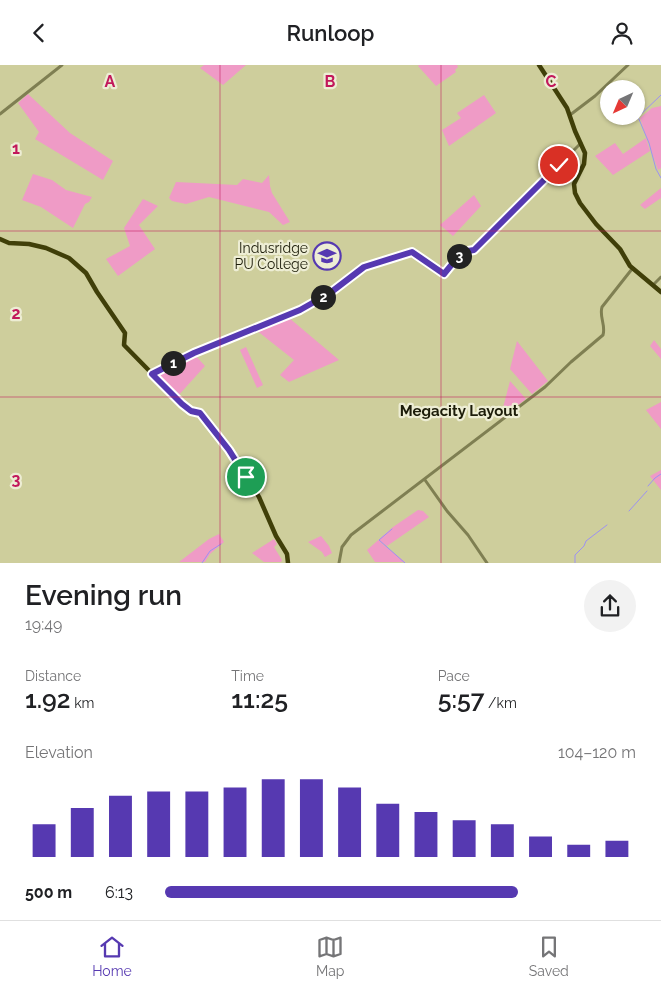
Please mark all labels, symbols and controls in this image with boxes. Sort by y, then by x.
icon: back [25,19,53,47]
icon: person [608,19,636,47]
text: Runloop [287,20,374,46]
text: A [105,72,116,91]
text: B [325,72,336,91]
text: C [546,72,557,91]
north arrow [600,80,645,125]
map controls [600,80,645,125]
text: 1 [12,139,20,158]
pin [538,144,580,186]
icon: check [545,151,573,179]
place label: Indusridge PU College [235,240,308,272]
school or university icon: Indusridge PU College [312,241,342,271]
pin: 3 [446,243,472,269]
text: 3 [456,248,463,264]
pin: 2 [310,285,336,309]
text: 2 [320,289,327,305]
text: 2 [11,304,21,323]
pin: 1 [160,351,186,375]
text: 1 [170,355,177,371]
district label: Megacity Layout [400,402,519,420]
pin [225,456,267,498]
icon: arrive [232,463,260,491]
text: 3 [12,470,21,489]
text: Evening run [25,579,182,612]
button: share [584,580,636,632]
text: 19:49 [25,615,62,634]
text: Distance [25,668,81,684]
text: Time [231,668,264,684]
text: Pace [438,668,470,684]
text: 1.92 [25,684,71,714]
text: 11:25 [231,684,288,714]
text: 5:57 [438,684,484,714]
text: km [71,695,94,711]
text: /km [484,695,517,711]
text: Elevation [25,743,93,762]
text: 104–120 m [558,743,636,762]
text: 500 m [25,883,72,902]
text: 6:13 [105,883,133,902]
tab: Home [92,933,132,979]
tab: Map [316,933,345,979]
tab: Saved [529,933,569,979]

